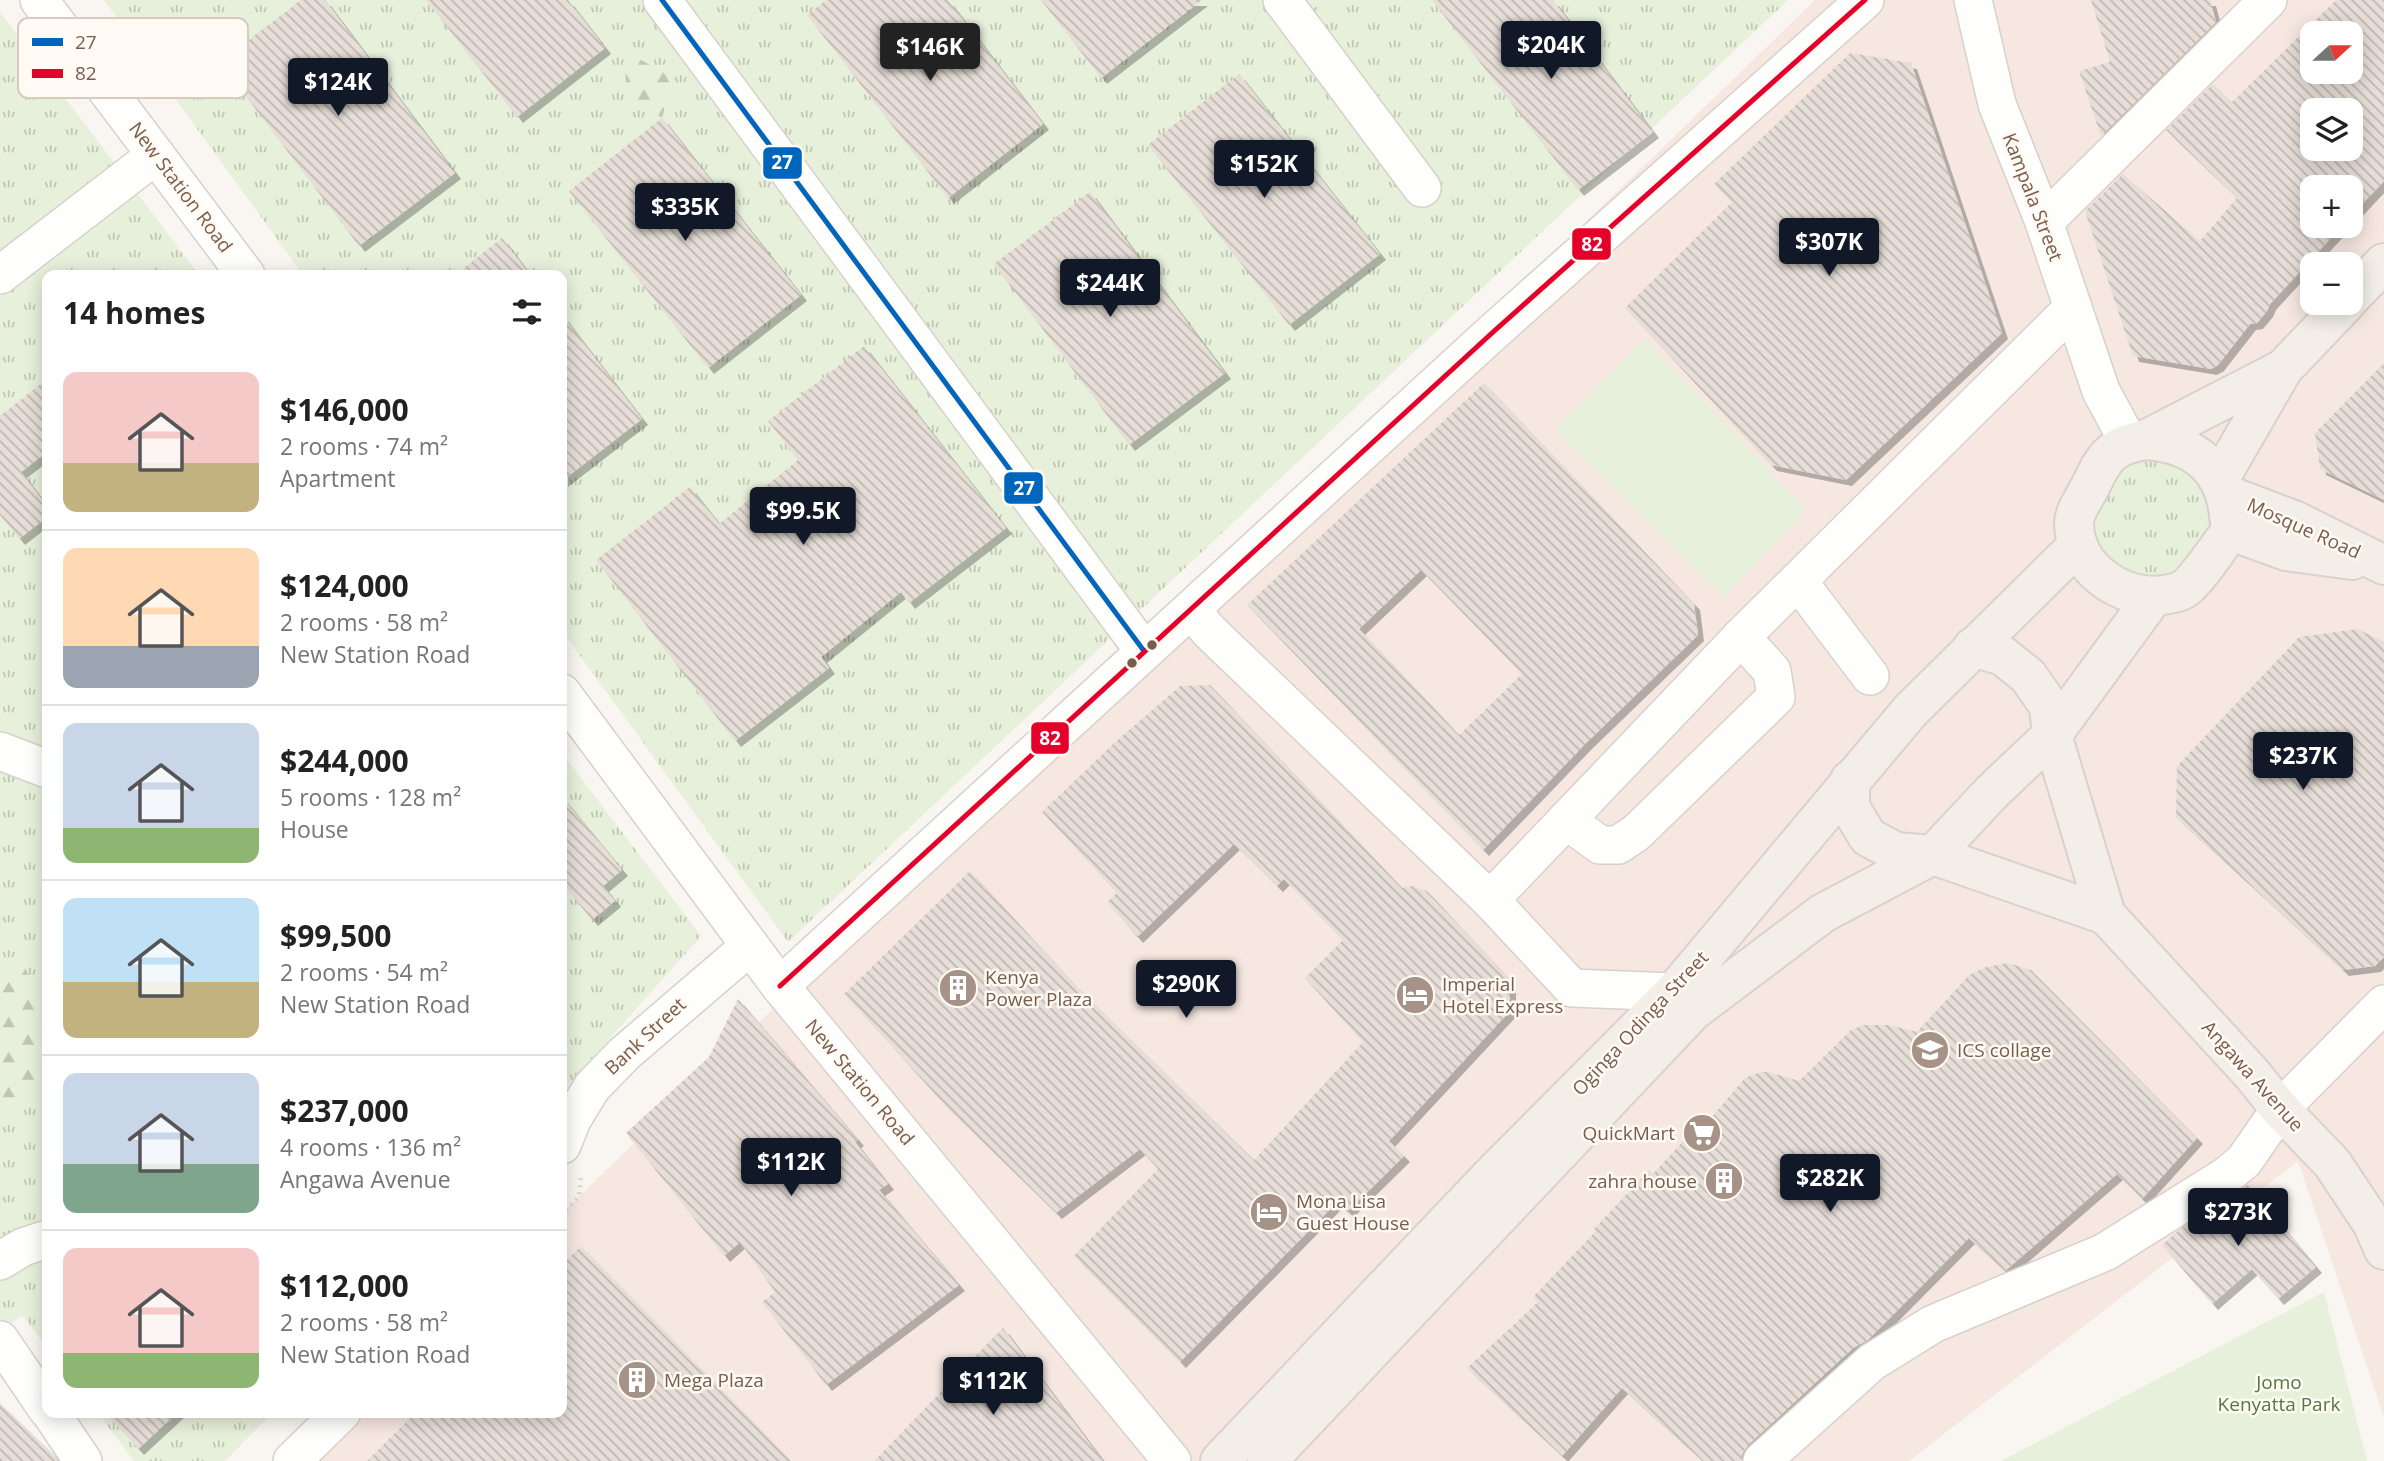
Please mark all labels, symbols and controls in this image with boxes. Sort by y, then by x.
legend [18,18,248,98]
north arrow [2300,21,2362,84]
map controls [2300,21,2363,315]
pin: $204K [1502,22,1600,81]
pin: $146K [881,24,979,83]
text: $204K [1517,28,1585,60]
text: 27 [75,29,97,55]
text: $146K [896,30,964,62]
pin: $124K [289,58,387,118]
text: 82 [75,60,97,86]
text: $124K [304,65,372,97]
button: layers [2300,98,2363,161]
street label: New Station Road [123,116,239,258]
street label: Kampala Street [1997,129,2069,265]
pin: $152K [1215,140,1313,200]
line badge: 27 [762,146,803,180]
text: $152K [1230,147,1298,179]
text: 27 [771,149,793,175]
button: + [2300,175,2363,238]
pin: $335K [636,184,734,243]
text: $335K [651,190,719,222]
pin: $307K [1780,218,1878,278]
text: $307K [1795,225,1863,257]
line badge: 82 [1571,227,1612,261]
text: 82 [1581,231,1603,257]
button: − [2300,252,2363,315]
pin: $244K [1061,260,1159,319]
text: $244K [1076,266,1144,298]
text: 14 homes [63,292,206,333]
icon: filters [508,293,546,331]
text: $146,000 [280,389,409,430]
icon: home [119,400,203,484]
text: 2 rooms · 74 m² [280,430,448,462]
text: Apartment [280,462,396,494]
line badge: 27 [1003,471,1044,505]
text: 27 [1013,475,1035,501]
pin: $99.5K [746,488,860,547]
street label: Mosque Road [2243,491,2365,565]
text: $99.5K [766,494,840,526]
text: $124,000 [280,565,409,606]
icon: home [119,576,203,660]
text: 2 rooms · 58 m² [280,606,448,638]
text: New Station Road [280,638,470,670]
unlabelled marker [1145,638,1159,652]
unlabelled marker [1125,656,1139,670]
line badge: 82 [1030,721,1070,755]
text: 82 [1039,725,1061,751]
pin: $237K [2254,732,2352,792]
text: $237K [2269,739,2337,771]
text: $244,000 [280,740,409,781]
icon: home [119,751,203,835]
text: 5 rooms · 128 m² [280,781,461,813]
text: House [280,813,349,845]
text: $99,500 [280,915,391,956]
icon: home [119,926,203,1010]
street label: Oginga Odinga Street [1566,945,1714,1101]
text: 2 rooms · 54 m² [280,956,448,988]
pin: $290K [1137,960,1235,1020]
place label: Kenya Power Plaza [985,964,1092,1012]
building icon: Kenya Power Plaza [937,967,979,1009]
text: $290K [1152,967,1220,999]
place label: Imperial Hotel Express [1442,971,1563,1019]
hotel icon: Imperial Hotel Express [1394,974,1436,1016]
text: New Station Road [280,988,470,1020]
street label: Bank Street [599,991,692,1080]
street label: New Station Road [799,1013,921,1151]
street label: Angawa Avenue [2196,1015,2310,1137]
school or university icon: ICS collage [1909,1029,1951,1071]
place label: ICS collage [1957,1037,2051,1063]
text: $237,000 [280,1090,409,1131]
icon: home [119,1101,203,1185]
supermarket icon: QuickMart [1681,1112,1723,1154]
place label: QuickMart [1583,1120,1675,1146]
text: 4 rooms · 136 m² [280,1131,461,1163]
pin: $112K [742,1138,840,1198]
text: $112K [757,1145,825,1177]
pin: $282K [1781,1154,1879,1214]
building icon: zahra house [1703,1160,1745,1202]
text: $282K [1796,1161,1864,1193]
text: Angawa Avenue [280,1163,451,1195]
place label: zahra house [1588,1168,1697,1194]
place label: Mona Lisa Guest House [1296,1188,1410,1236]
pin: $273K [2189,1188,2287,1248]
hotel icon: Mona Lisa Guest House [1248,1191,1290,1233]
text: $273K [2204,1195,2272,1227]
text: $112,000 [280,1265,409,1306]
icon: home [119,1276,203,1360]
text: 2 rooms · 58 m² [280,1306,448,1338]
text: New Station Road [280,1338,470,1370]
pin: $112K [944,1358,1042,1417]
building icon: Mega Plaza [616,1359,658,1401]
text: $112K [959,1364,1027,1396]
place label: Mega Plaza [664,1367,764,1393]
park label: Jomo Kenyatta Park [2218,1369,2340,1417]

